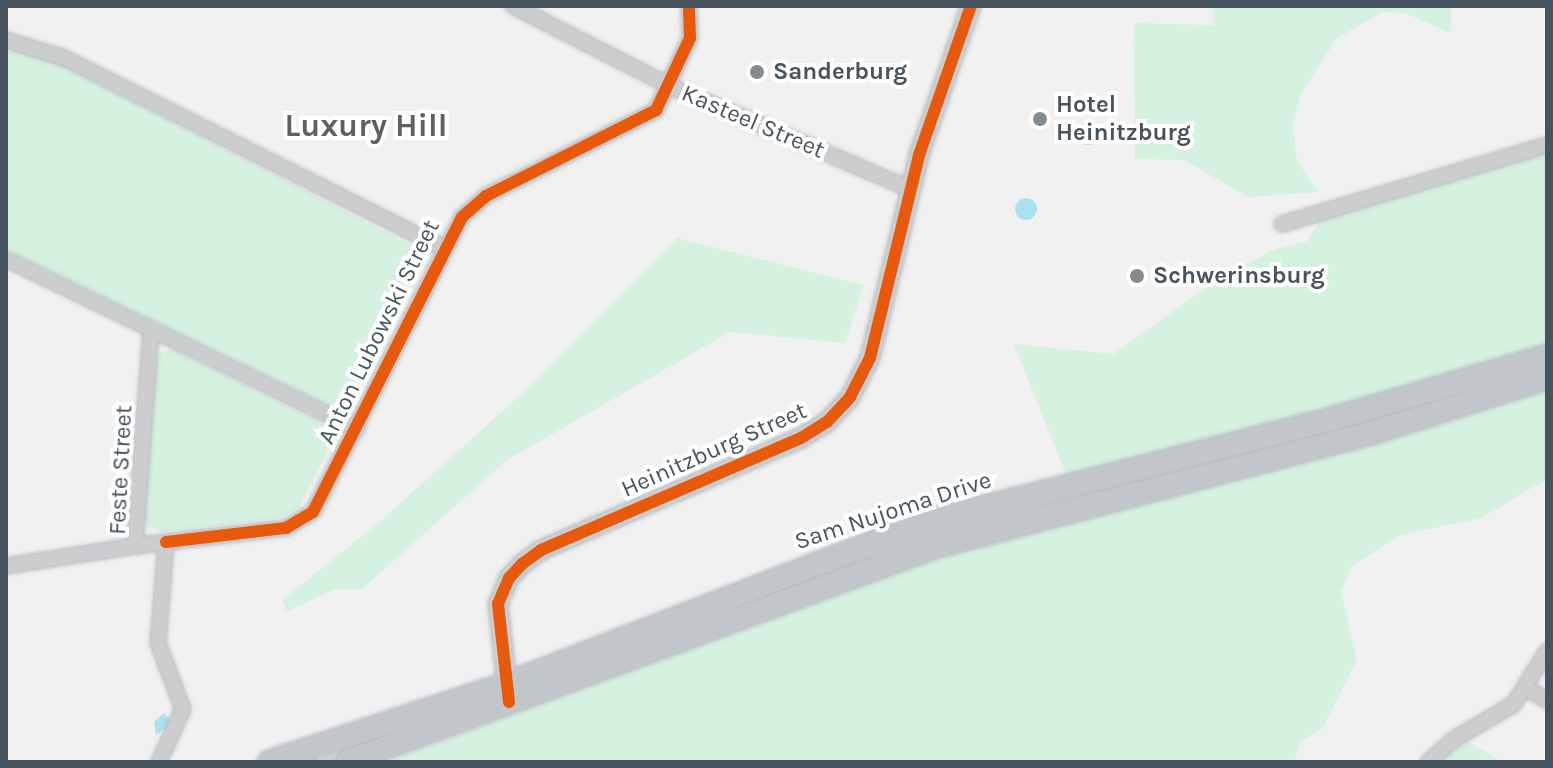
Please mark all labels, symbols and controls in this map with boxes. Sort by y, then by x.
place label: Sanderburg [773,58,907,86]
marker: Sanderburg [748,63,766,81]
street label: Kasteel Street [677,79,829,165]
place label: Hotel Heinitzburg [1056,91,1191,147]
district label: Luxury Hill [285,107,447,145]
marker: Hotel Heinitzburg [1031,110,1049,128]
street label: Anton Lubowski Street [312,215,446,449]
place label: Schwerinsburg [1153,262,1325,290]
marker: Schwerinsburg [1128,267,1146,285]
street label: Heinitzburg Street [617,396,811,504]
street label: Feste Street [103,404,139,536]
street label: Sam Nujoma Drive [791,466,995,556]

